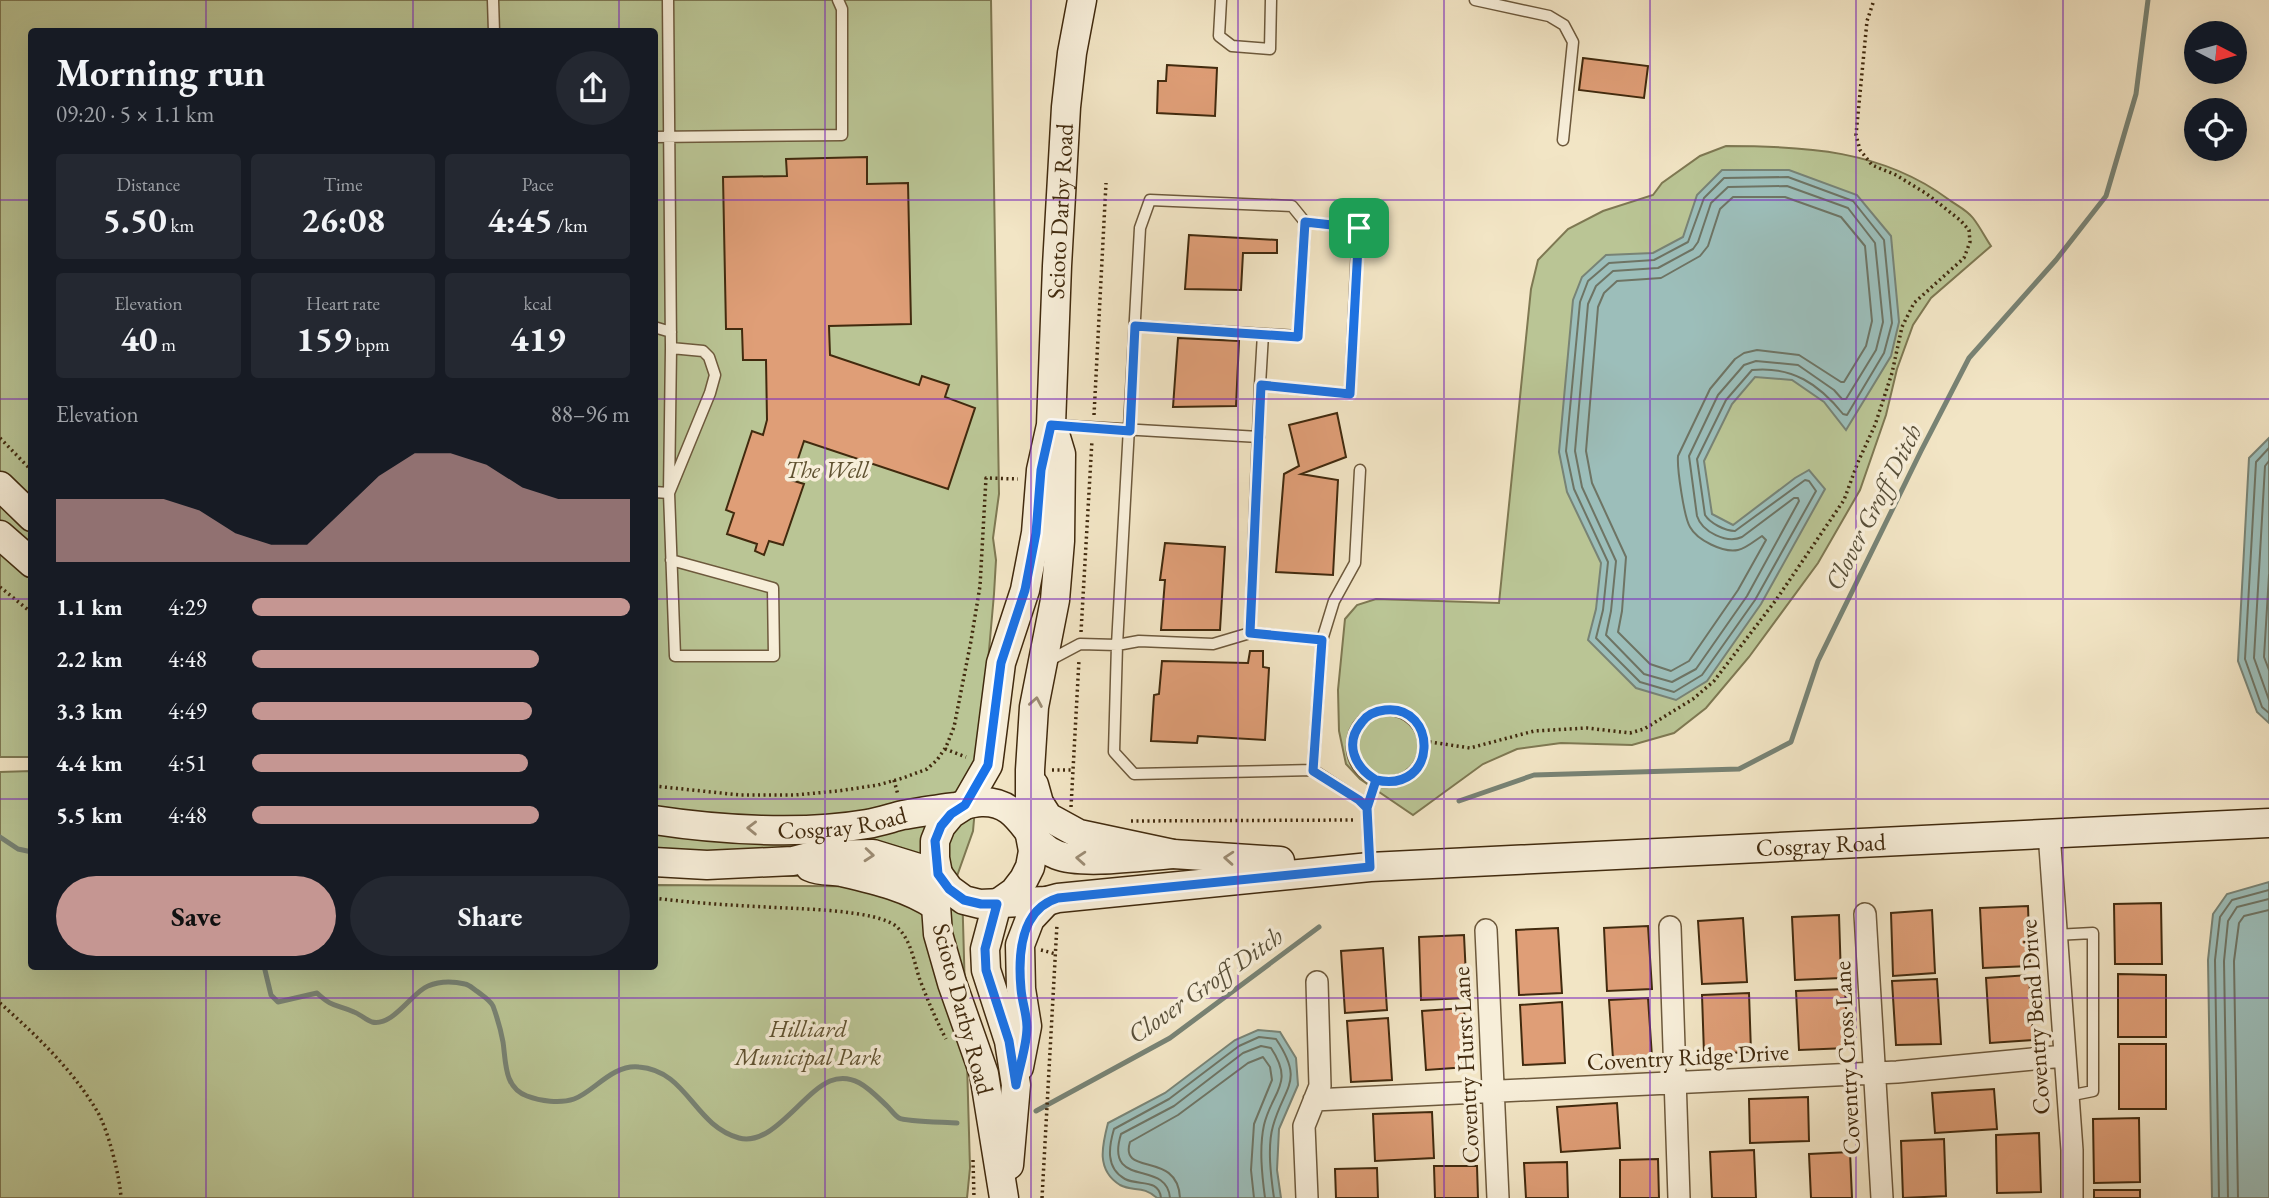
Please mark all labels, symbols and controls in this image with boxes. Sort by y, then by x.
north arrow [2184,21,2247,84]
map controls [2184,21,2247,161]
text: Morning run [56,48,265,97]
button: share [556,51,630,125]
button: locate [2184,98,2247,161]
text: 09:20 · 5 × 1.1 km [56,99,214,129]
street label: Scioto Darby Road [1040,122,1080,300]
text: Distance [117,172,180,197]
text: Time [323,172,363,197]
text: Pace [522,172,554,197]
text: 5.50 [102,197,167,242]
text: 26:08 [301,197,385,242]
text: 4:45 [487,197,553,242]
pin [1329,198,1389,258]
icon: arrive [1340,209,1378,247]
text: km [167,213,194,238]
text: /km [553,213,588,238]
text: Elevation [114,291,183,316]
text: Heart rate [306,291,380,316]
text: kcal [523,291,552,316]
text: 40 [121,316,158,361]
text: 159 [296,316,352,361]
text: 419 [510,316,565,361]
text: m [158,332,176,357]
text: bpm [352,332,390,357]
text: Elevation [56,399,139,429]
text: 88–96 m [551,399,630,429]
water label: Clover Groff Ditch [1817,418,1930,596]
park label: The Well [785,454,870,485]
text: 1.1 km [56,592,123,622]
text: 4:29 [168,592,207,622]
text: 2.2 km [56,644,123,674]
text: 4:48 [168,644,207,674]
text: 3.3 km [56,696,123,726]
text: 4:49 [168,696,207,726]
one-way arrow [1027,696,1042,708]
text: 4.4 km [56,748,123,778]
text: 4:51 [168,748,207,778]
street label: Cosgray Road [777,799,911,845]
text: 5.5 km [56,800,123,830]
text: 4:48 [168,800,207,830]
one-way arrow [746,820,756,836]
street label: Cosgray Road [1755,826,1887,863]
one-way arrow [863,847,874,862]
one-way arrow [1223,850,1234,865]
one-way arrow [1075,851,1086,866]
button: Save [56,876,336,956]
button: Share [350,876,630,956]
street label: Coventry Bend Drive [2012,918,2057,1116]
water label: Clover Groff Ditch [1121,919,1290,1051]
street label: Scioto Darby Road [926,920,1001,1099]
street label: Coventry Cross Lane [1826,960,1867,1156]
street label: Coventry Hurst Lane [1445,966,1486,1164]
park label: Hilliard Municipal Park [733,1013,881,1072]
street label: Coventry Ridge Drive [1586,1036,1790,1077]

